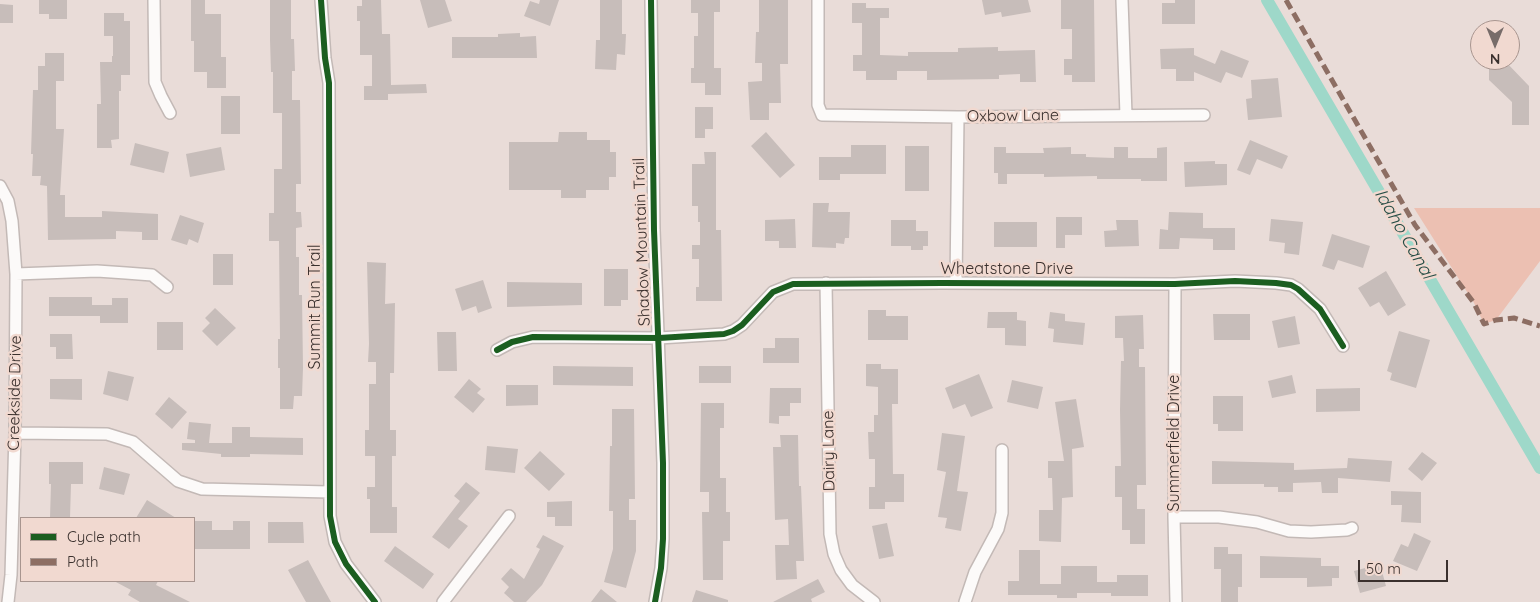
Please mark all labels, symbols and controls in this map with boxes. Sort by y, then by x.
north arrow [1470,20,1520,70]
text: N [1490,50,1500,68]
street label: Oxbow Lane [967,106,1059,126]
street label: Shadow Mountain Trail [629,158,655,326]
water label: Idaho Canal [1370,185,1438,283]
street label: Summit Run Trail [305,244,325,370]
street label: Wheatstone Drive [941,259,1073,279]
street label: Creekside Drive [4,335,26,451]
street label: Summerfield Drive [1164,375,1184,511]
street label: Dairy Lane [819,410,839,492]
legend [20,517,195,582]
text: Cycle path [67,527,141,546]
scale bar [1360,550,1450,582]
text: Path [67,552,99,571]
text: 50 m [1366,559,1401,578]

